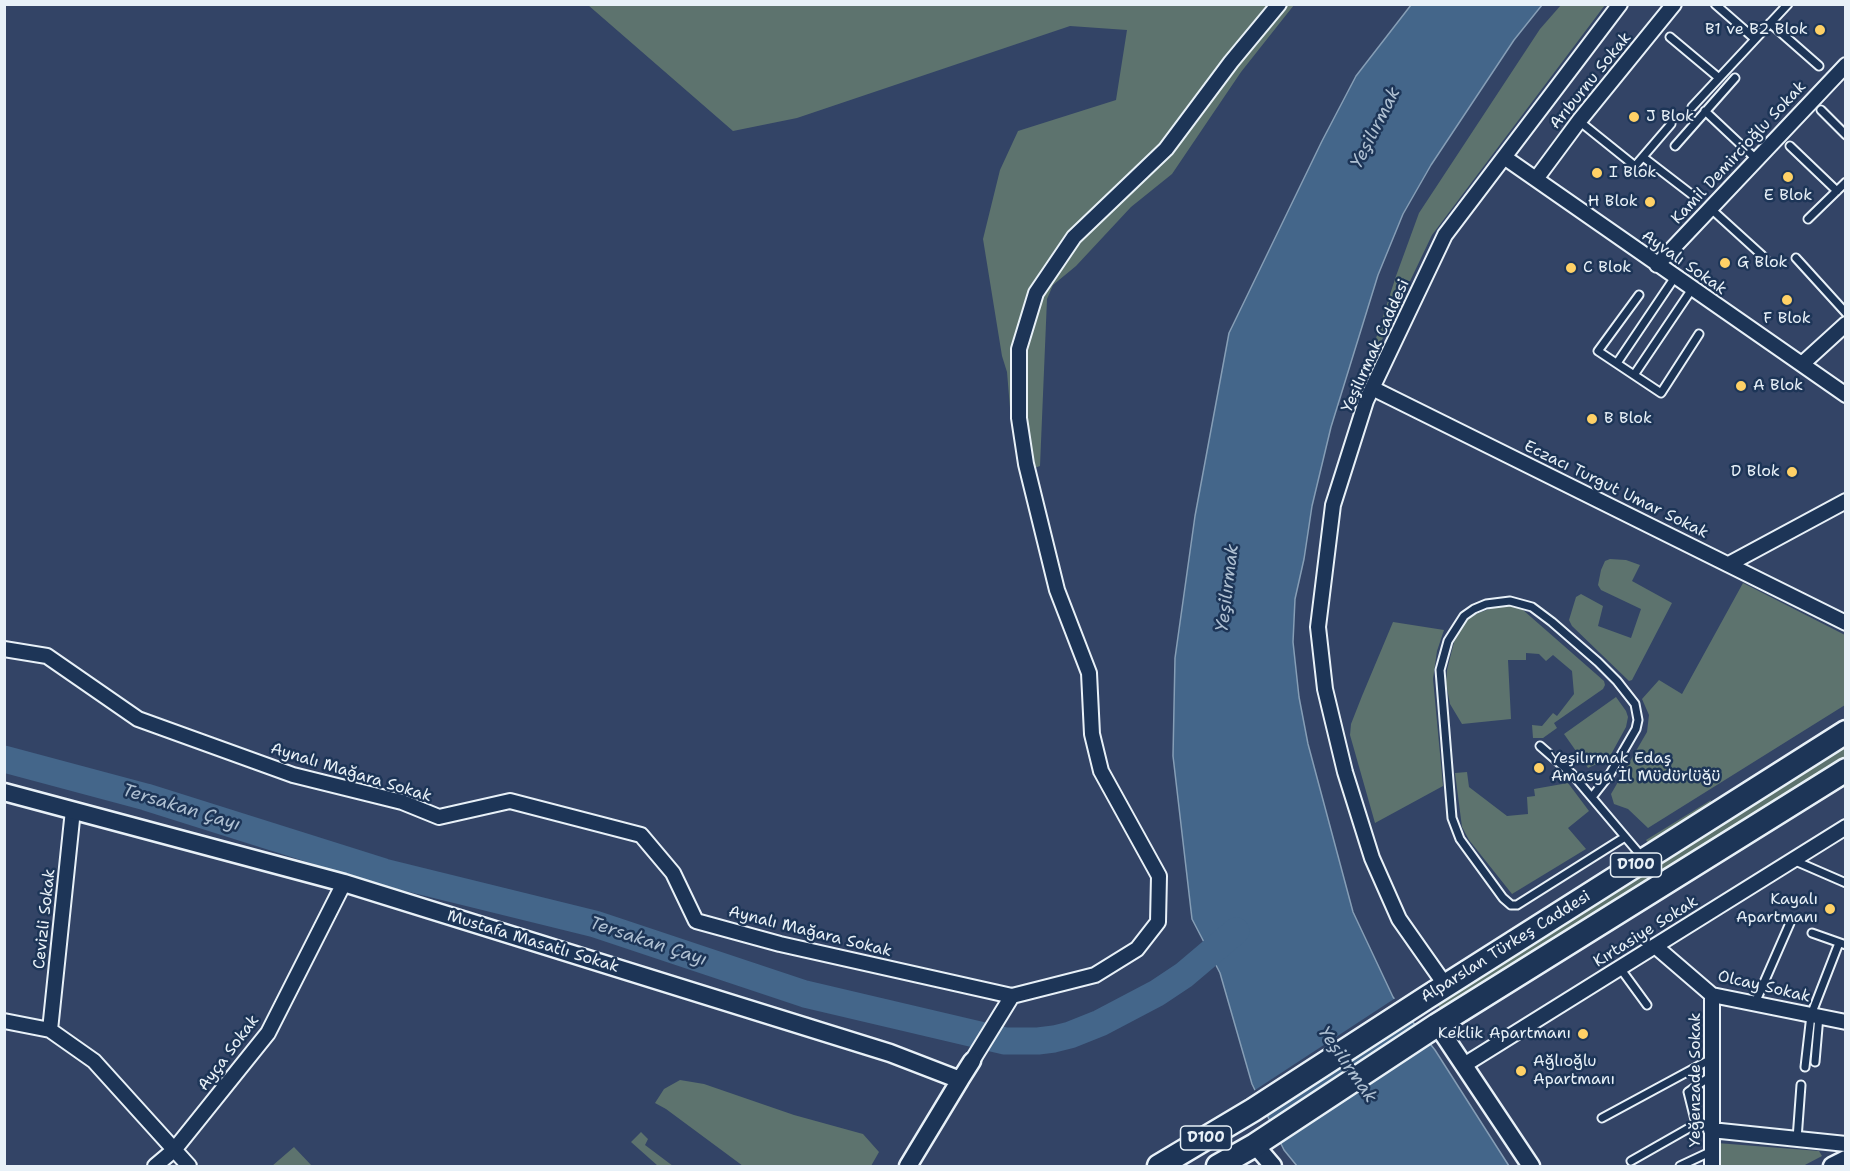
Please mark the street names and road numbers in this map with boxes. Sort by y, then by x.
street label: Arıburnu Sokak [1546,29,1636,133]
street label: Kamil Demircioğlu Sokak [1668,77,1810,229]
street label: Ayvalı Sokak [1638,227,1730,299]
street label: Yeşilırmak Caddesi [1338,277,1414,415]
street label: Eczacı Turgut Umar Sokak [1521,437,1711,543]
street label: Aynalı Mağara Sokak [268,739,434,807]
road number: D100 [1610,853,1662,877]
street label: Cevizli Sokak [30,868,60,970]
street label: Alparslan Türkeş Caddesi [1418,887,1594,1007]
street label: Kırtasiye Sokak [1590,892,1702,972]
street label: Aynalı Mağara Sokak [726,902,894,962]
street label: Mustafa Masatlı Sokak [445,907,621,977]
street label: Olcay Sokak [1716,967,1812,1007]
street label: Ayça Sokak [194,1011,264,1095]
street label: Yeğenzade Sokak [1686,1013,1706,1147]
road number: D100 [1180,1126,1232,1150]

